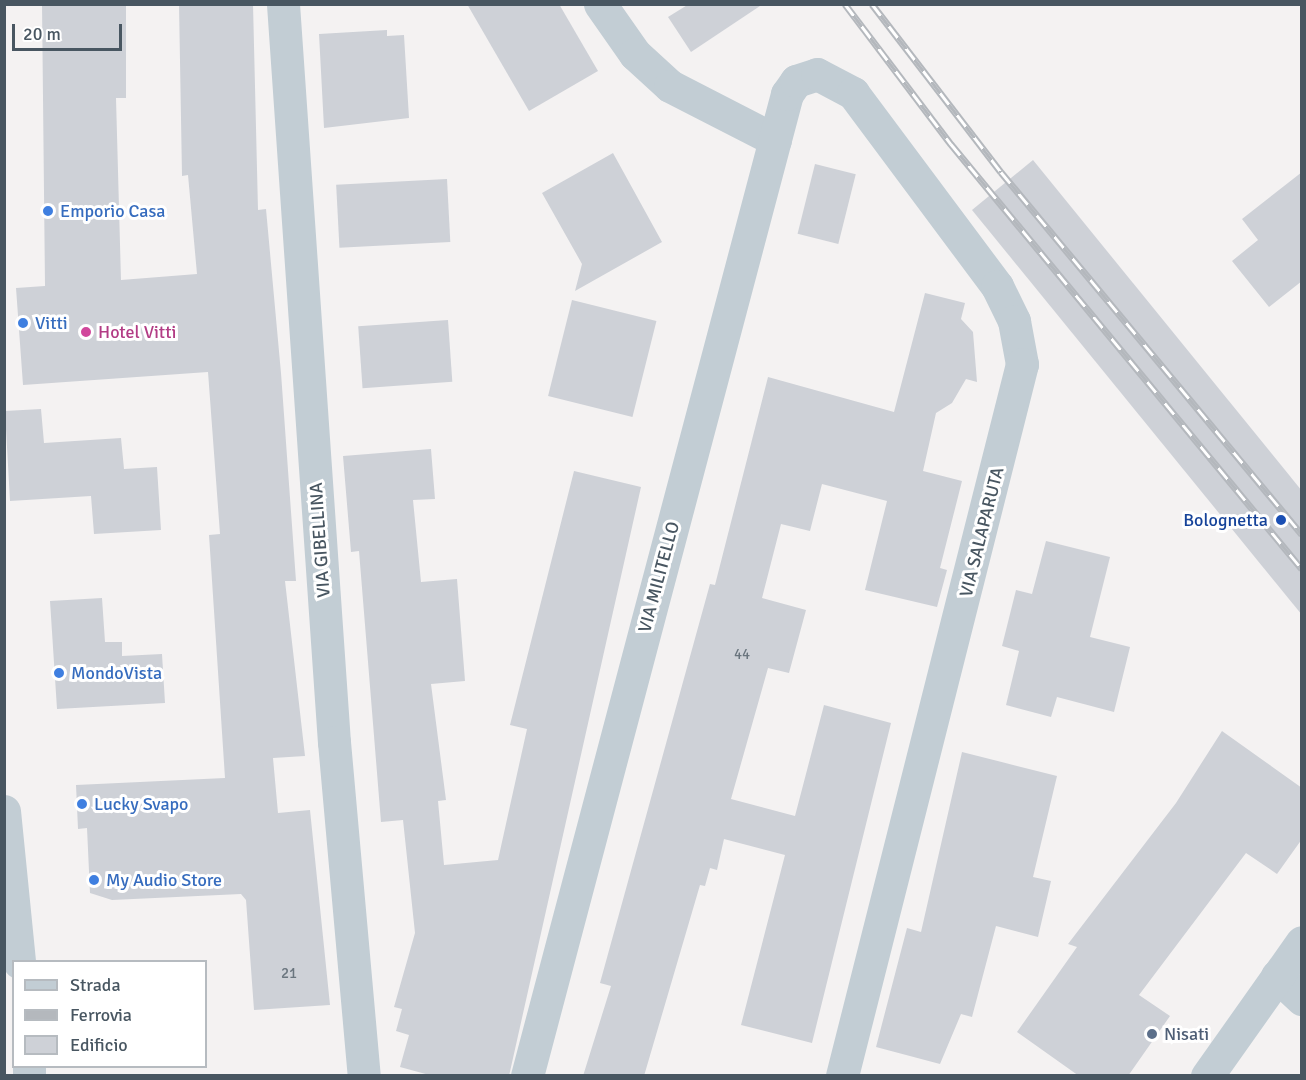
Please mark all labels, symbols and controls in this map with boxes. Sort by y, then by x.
scale bar [15,12,124,50]
text: 20 m [23,23,61,45]
place label: Emporio Casa [60,200,165,222]
marker: Emporio Casa [41,204,55,218]
place label: Vitti [35,312,68,334]
marker: Vitti [16,316,30,330]
place label: Hotel Vitti [98,321,176,343]
marker: Hotel Vitti [79,325,93,339]
street label: VIA SALAPARUTA [955,465,1009,599]
street label: VIA GIBELLINA [305,482,335,598]
place label: Bolognetta [1183,509,1268,531]
marker: Bolognetta [1272,511,1290,529]
street label: VIA MILITELLO [634,519,684,635]
house number: 44 [734,646,750,664]
place label: MondoVista [71,662,162,684]
marker: MondoVista [52,666,66,680]
place label: Lucky Svapo [94,793,188,815]
marker: Lucky Svapo [75,797,89,811]
place label: My Audio Store [106,869,222,891]
marker: My Audio Store [87,873,101,887]
legend [12,960,207,1068]
house number: 21 [281,965,297,983]
text: Strada [70,974,121,996]
text: Ferrovia [70,1004,132,1026]
place label: Nisati [1164,1023,1209,1045]
marker: Nisati [1145,1027,1159,1041]
text: Edificio [70,1034,128,1056]

